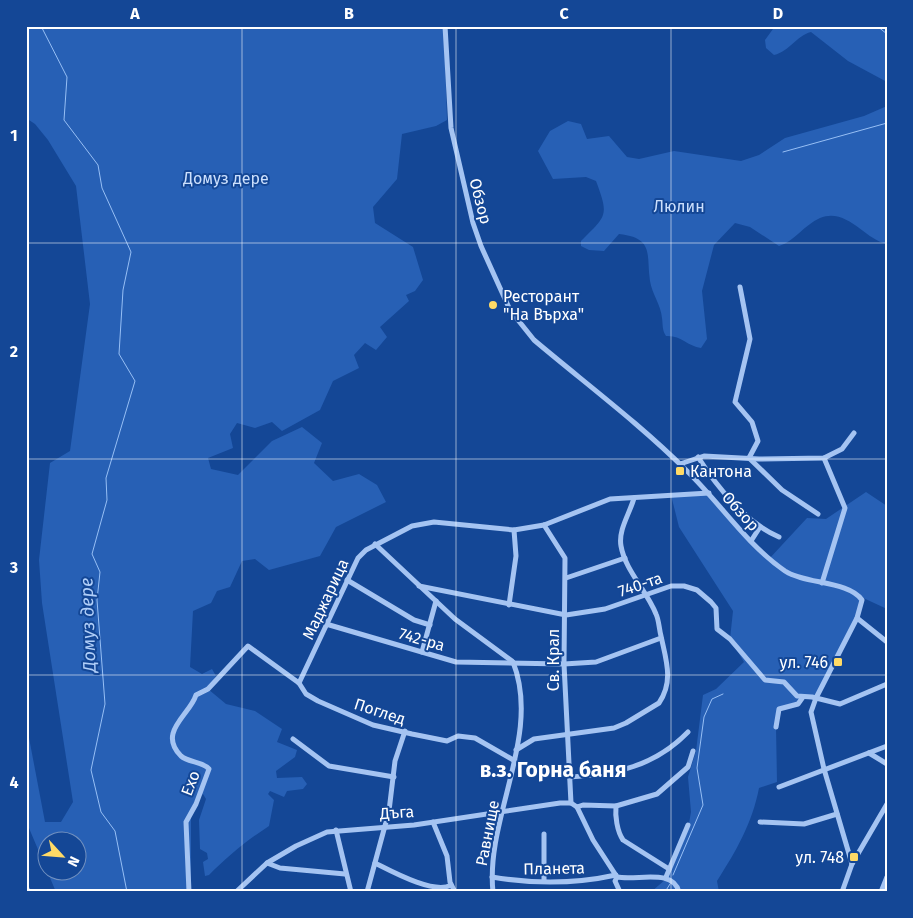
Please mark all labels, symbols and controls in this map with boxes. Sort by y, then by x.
text: A [129,4,140,23]
text: B [344,4,354,23]
text: C [559,4,569,23]
text: D [773,4,783,23]
text: 1 [10,126,18,145]
park label: Домуз дере [182,169,269,188]
street label: Обзор [465,176,496,226]
park label: Люлин [653,197,705,216]
place label: Ресторант "На Върха" [503,287,584,324]
marker: Ресторант "На Върха" [487,299,499,311]
text: 2 [10,342,18,361]
place label: Кантона [690,462,752,481]
marker: Кантона [674,465,686,477]
street label: Обзор [718,488,763,535]
street label: Маджарица [298,556,352,643]
text: 3 [9,558,18,577]
street label: 740-та [616,568,665,601]
water label: Домуз дере [75,577,101,675]
street label: 742-ра [397,624,447,655]
street label: Св. Крал [544,629,563,691]
place label: ул. 746 [780,653,828,672]
marker: ул. 746 [832,656,844,668]
street label: Поглед [352,694,408,729]
district label: в.з. Горна баня [480,757,626,783]
street label: Ехо [177,768,204,799]
text: 4 [9,773,19,792]
street label: Равнище [472,799,503,868]
street label: Дъга [378,802,415,823]
north arrow [38,830,88,880]
place label: ул. 748 [795,848,844,867]
marker: ул. 748 [848,851,860,863]
text: N [64,854,83,869]
street label: Планета [523,858,585,879]

